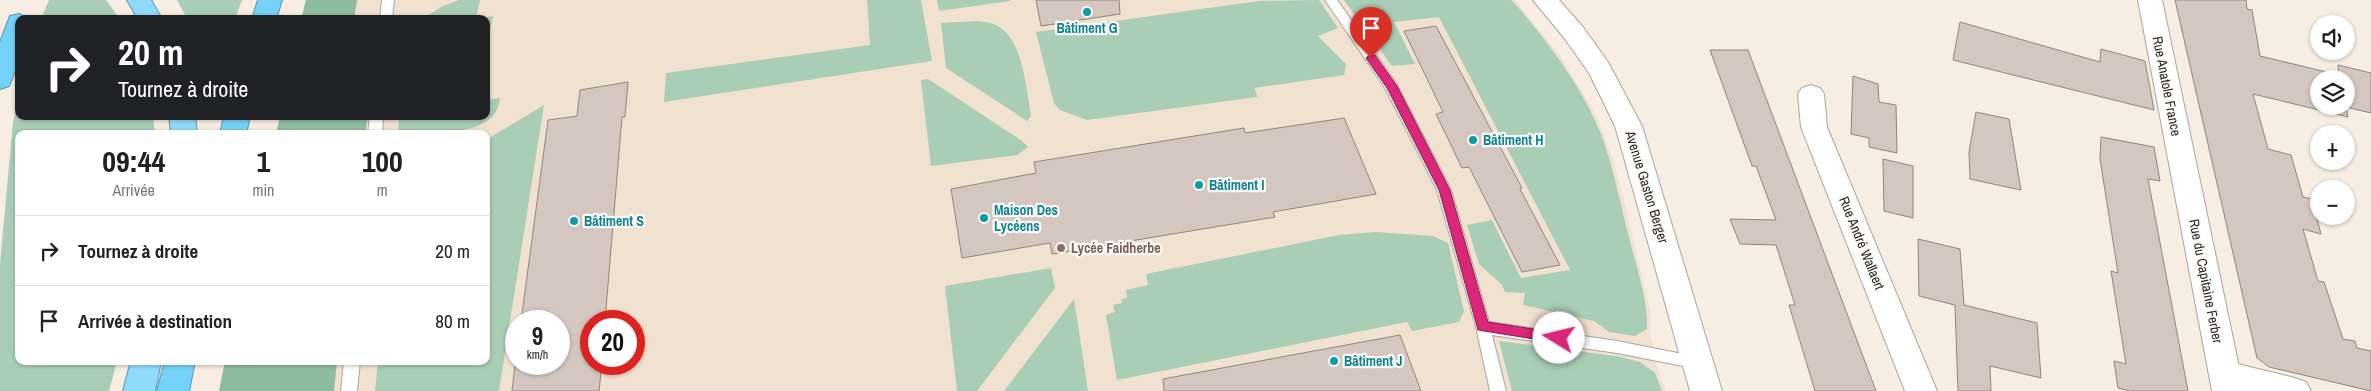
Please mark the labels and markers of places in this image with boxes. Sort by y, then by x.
marker: Bâtiment G [1081,6,1093,18]
pin [1350,7,1392,58]
place label: Bâtiment G [1056,19,1118,37]
place label: Bâtiment H [1483,131,1544,149]
marker: Bâtiment H [1467,134,1479,146]
place label: Bâtiment I [1209,176,1265,194]
marker: Bâtiment I [1193,179,1205,191]
place label: Maison Des Lycéens [994,201,1058,235]
place label: Bâtiment S [584,212,644,230]
marker: Maison Des Lycéens [978,212,990,224]
marker: Bâtiment S [568,215,580,227]
place label: Lycée Faidherbe [1071,239,1161,257]
marker: Lycée Faidherbe [1055,242,1067,254]
place label: Bâtiment J [1344,352,1403,370]
marker: Bâtiment J [1328,355,1340,367]

